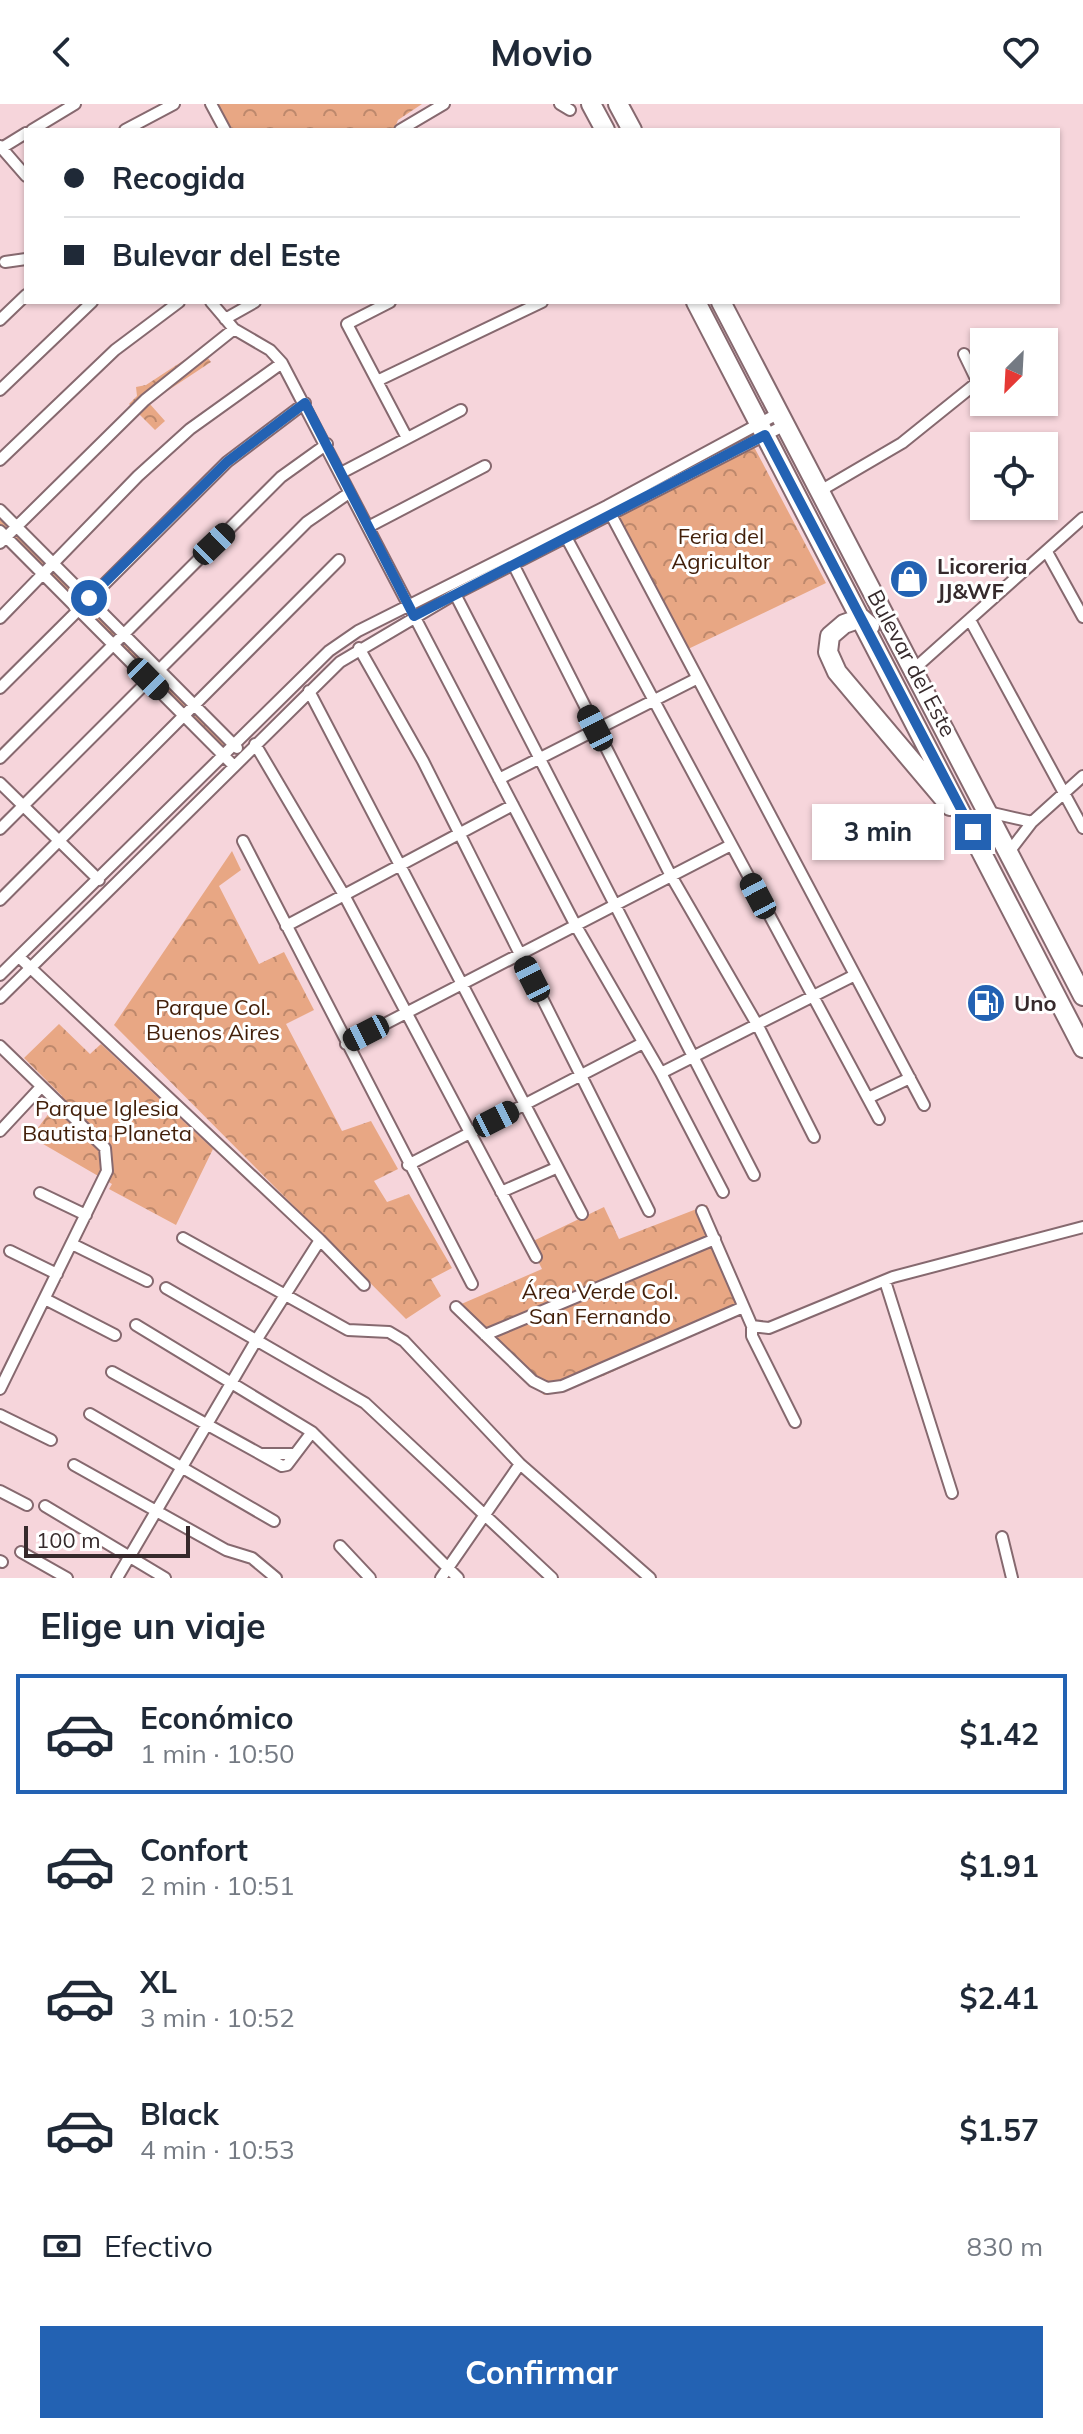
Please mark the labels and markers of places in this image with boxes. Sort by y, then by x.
place label: Licoreria JJ&WF [937,552,1028,605]
shop icon: Licoreria JJ&WF [888,558,930,600]
fuel station icon: Uno [965,982,1007,1024]
place label: Uno [1014,989,1057,1017]

